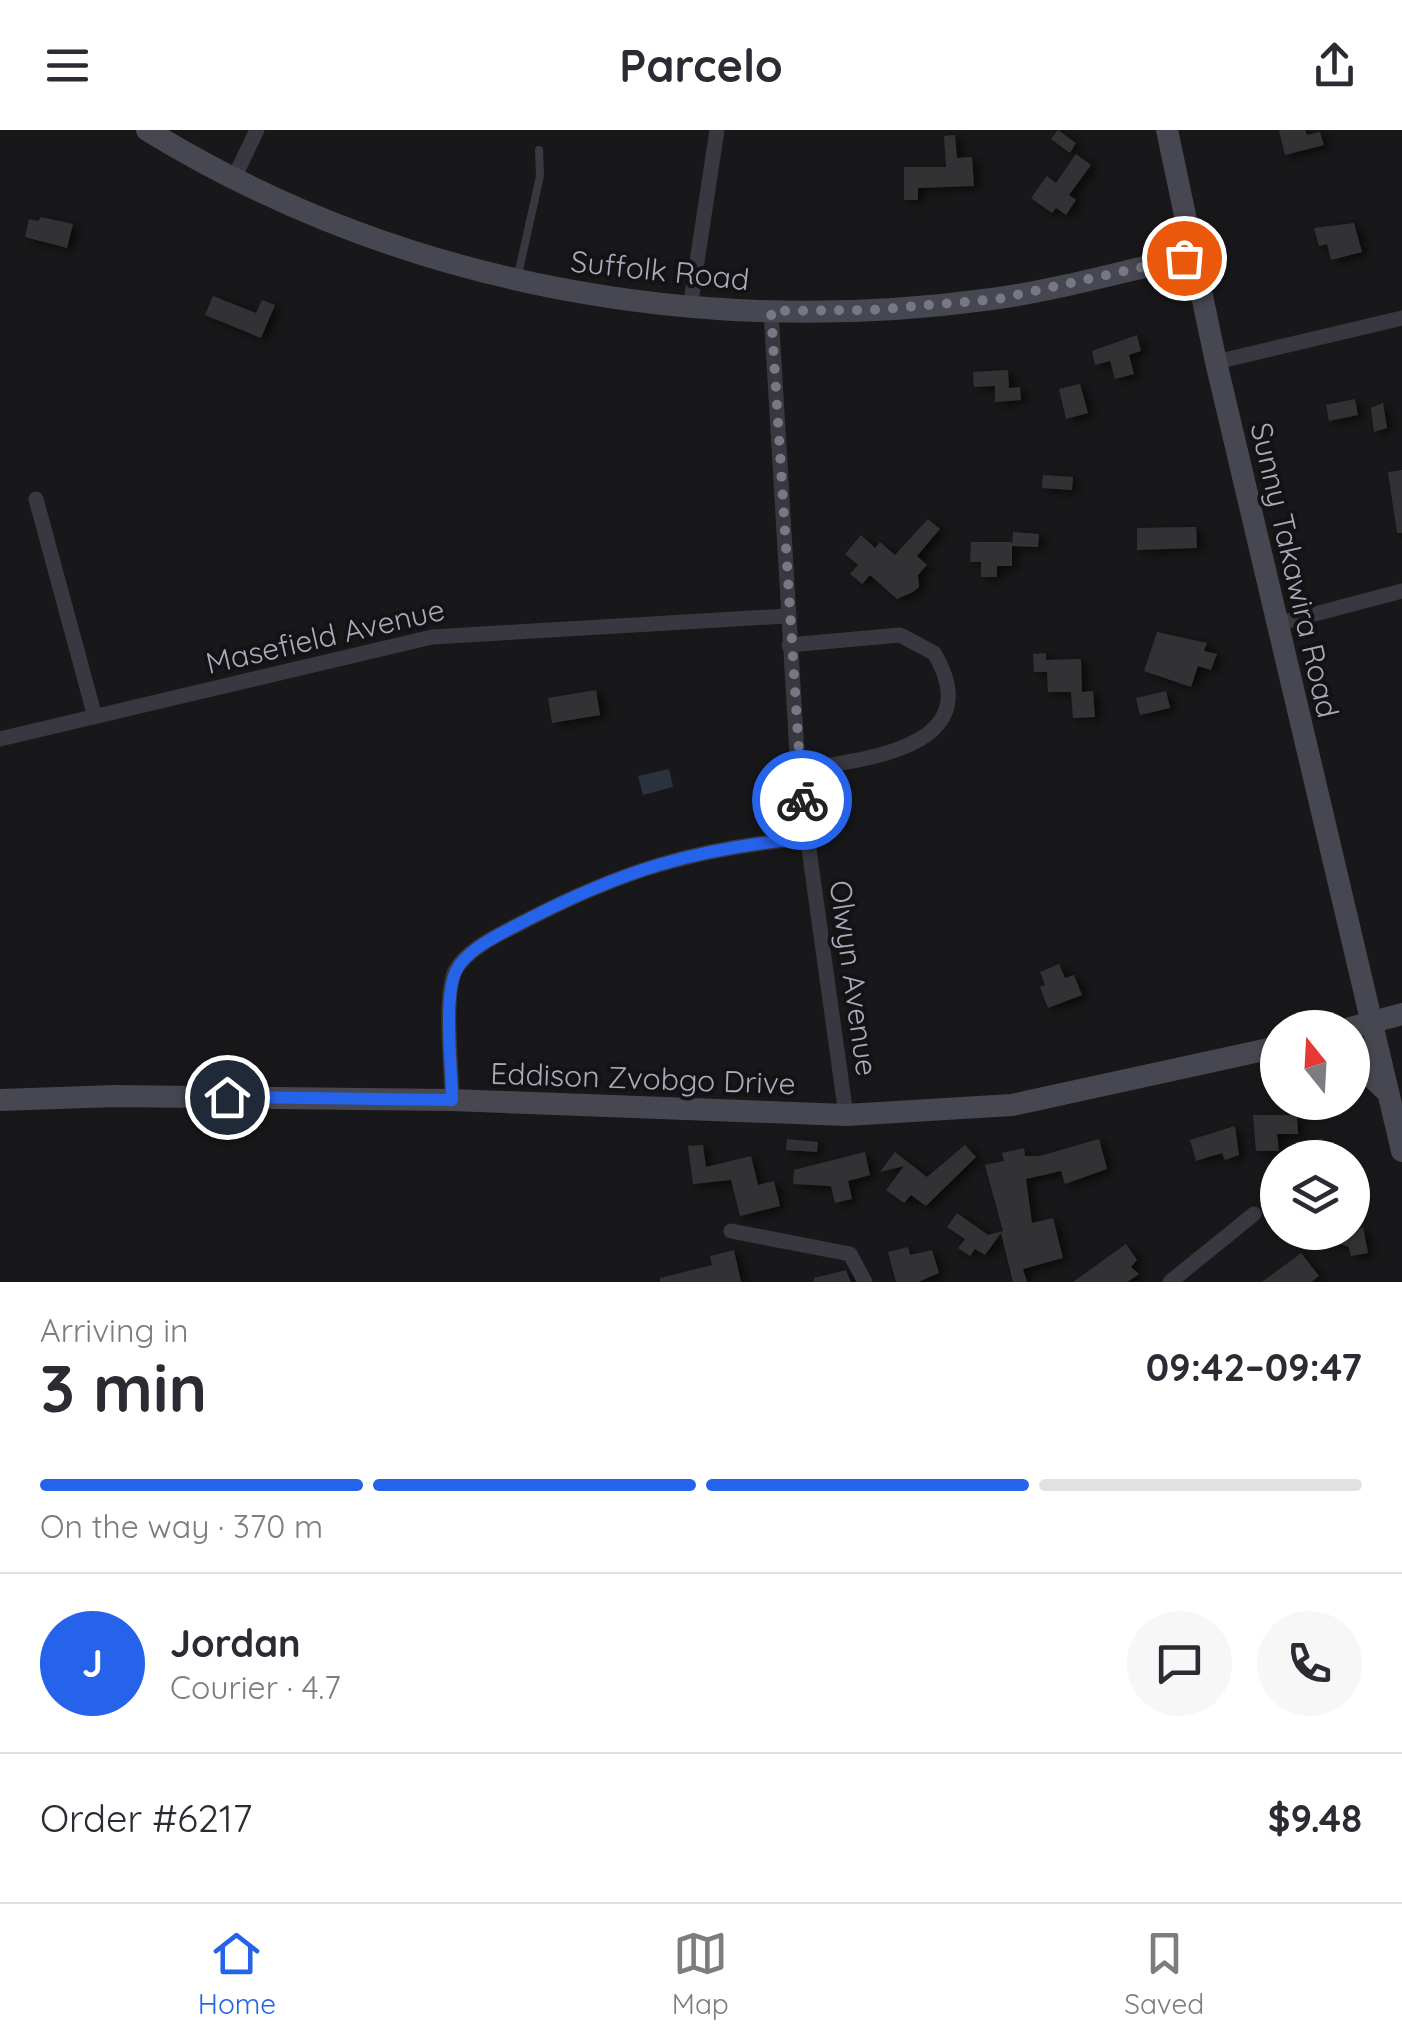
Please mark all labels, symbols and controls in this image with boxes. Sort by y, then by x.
text: Parcelo [619,37,783,93]
icon: menu [40,38,95,93]
icon: share [1307,38,1362,93]
pin [1142,216,1227,301]
icon: bag [1157,231,1212,286]
street label: Suffolk Road [569,242,751,298]
street label: Sunny Takawira Road [1243,419,1347,721]
street label: Masefield Avenue [202,590,448,682]
courier [752,750,852,850]
icon: bike [775,773,830,828]
street label: Olwyn Avenue [821,878,887,1078]
north arrow [1260,1010,1370,1120]
map controls [1260,1010,1370,1250]
street label: Eddison Zvobgo Drive [490,1054,796,1102]
pin [185,1055,270,1140]
icon: home [200,1070,255,1125]
button: layers [1260,1140,1370,1250]
text: Arriving in [40,1310,189,1350]
text: 09:42–09:47 [1146,1343,1362,1391]
text: 3 min [40,1347,207,1428]
text: On the way · 370 m [40,1506,323,1546]
button: chat [1127,1611,1232,1716]
button: phone [1257,1611,1362,1716]
text: Jordan [170,1619,301,1667]
text: J [82,1639,103,1687]
text: Courier · 4.7 [170,1667,341,1707]
text: Order #6217 [40,1794,252,1842]
text: $9.48 [1268,1794,1362,1842]
tab: Home [198,1926,276,2021]
tab: Map [672,1926,729,2021]
tab: Saved [1124,1926,1204,2021]

